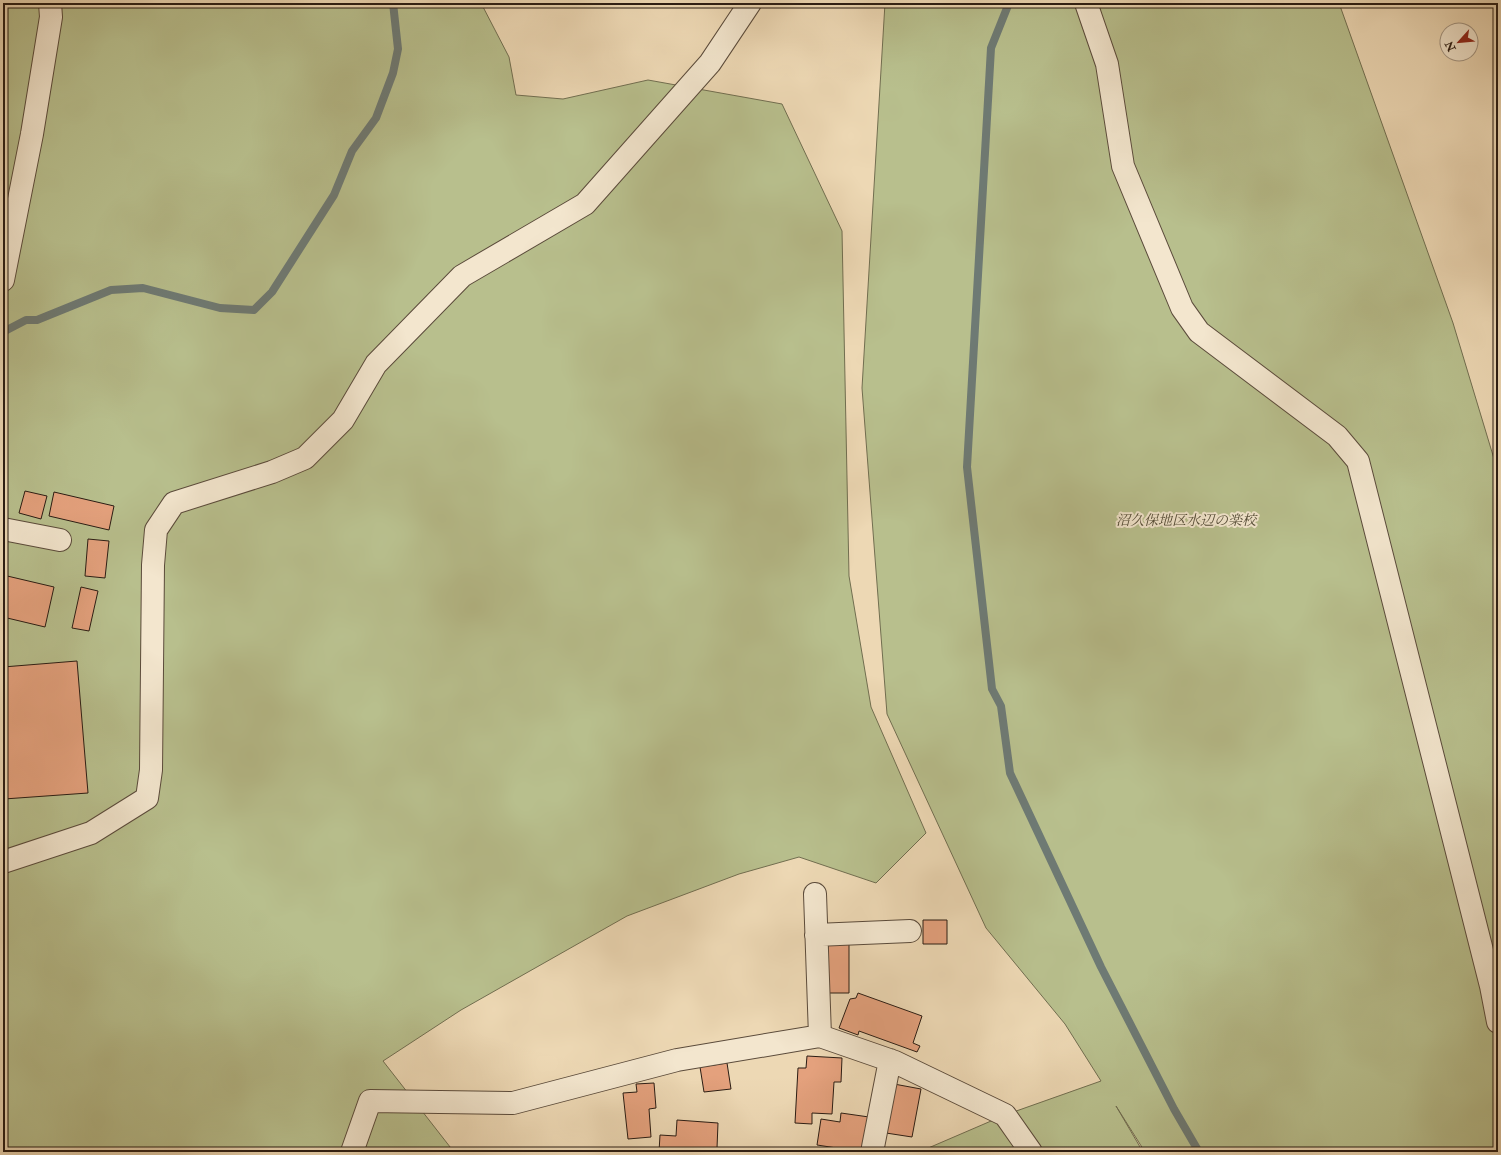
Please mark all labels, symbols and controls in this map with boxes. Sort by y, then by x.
north arrow [1439,22,1479,62]
text: N [1442,38,1459,55]
park label: 沼久保地区水辺の楽校 [1116,512,1258,529]

